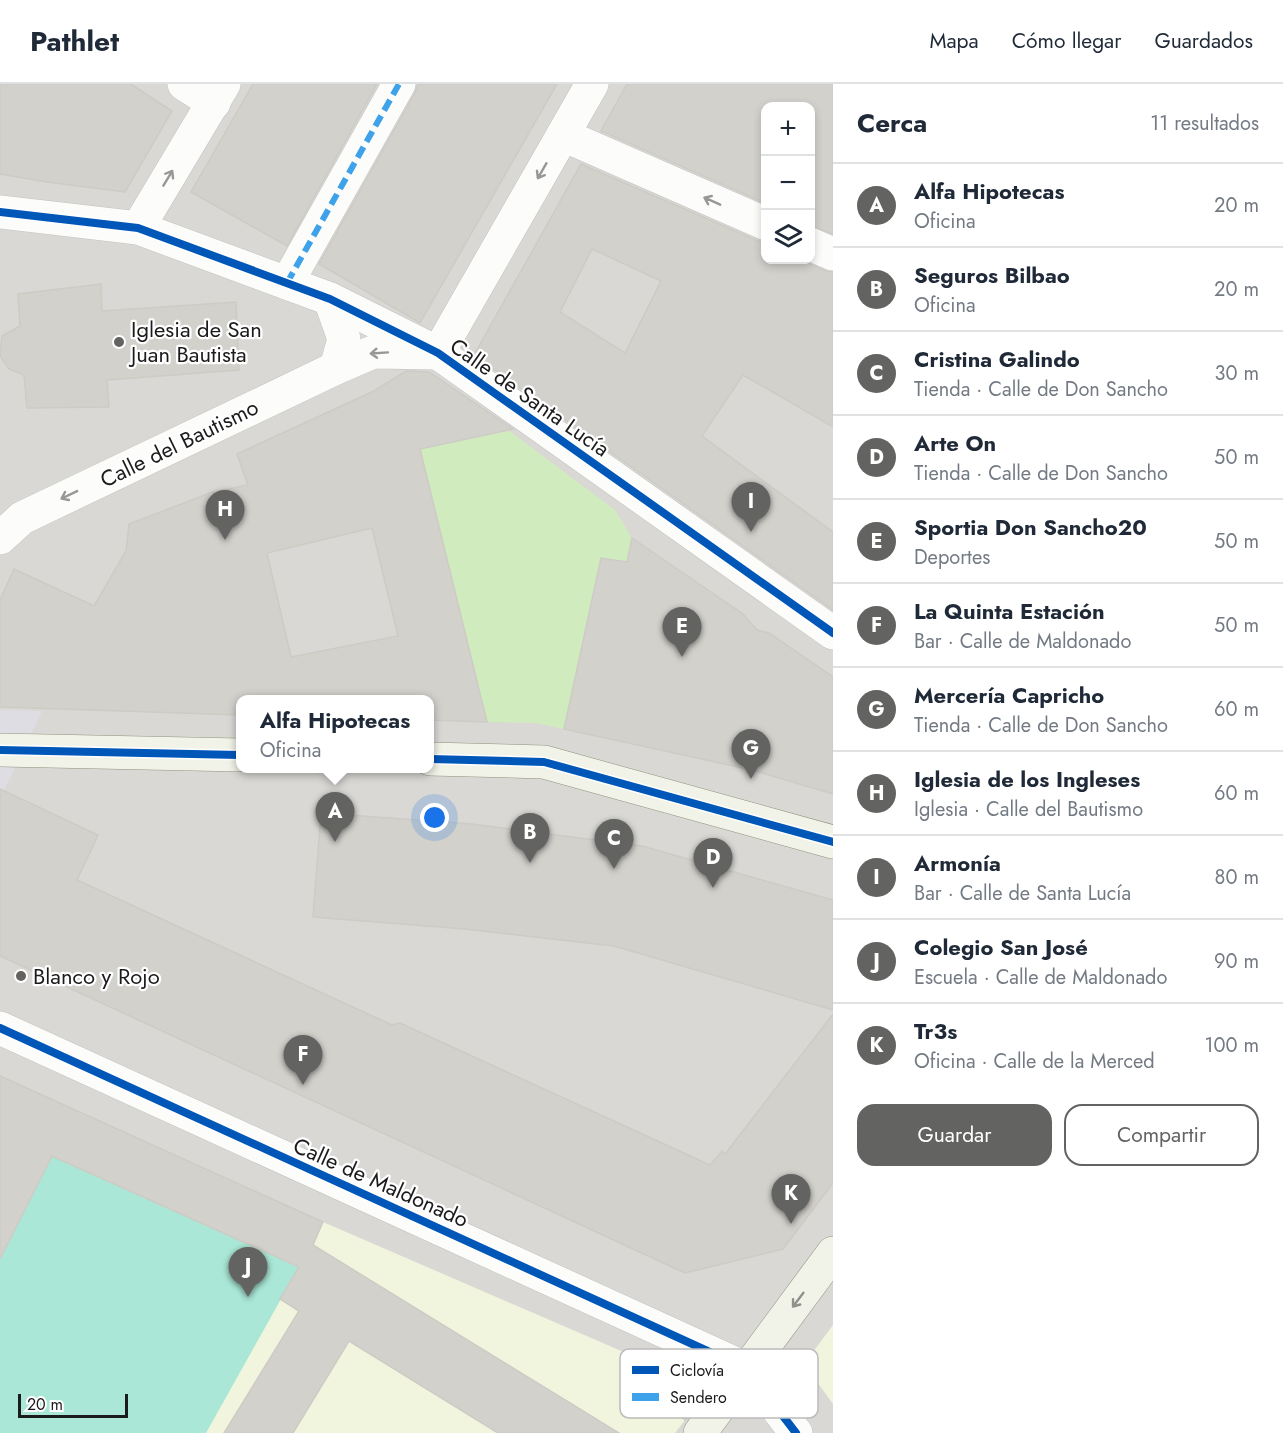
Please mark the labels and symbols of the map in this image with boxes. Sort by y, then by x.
one-way arrow [536,162,548,179]
one-way arrow [163,170,175,187]
one-way arrow [703,195,722,206]
place label: Iglesia de San Juan Bautista [128,313,262,370]
street label: Calle de Santa Lucía [444,330,616,464]
marker: Iglesia de San Juan Bautista [112,335,126,349]
one-way arrow [370,348,390,359]
street label: Calle del Bautismo [94,391,264,495]
pin: I [732,482,771,532]
one-way arrow [61,490,79,502]
pin: H [206,490,244,540]
pin: E [662,608,702,657]
pin: G [732,730,771,779]
pin: A [316,792,354,842]
your location [420,803,449,832]
pin: B [510,814,550,863]
pin: C [594,820,634,869]
pin: D [694,838,732,888]
place label: Blanco y Rojo [33,960,160,992]
marker: Blanco y Rojo [14,969,28,983]
pin: F [284,1036,322,1085]
street label: Calle de Maldonado [288,1129,474,1235]
pin: K [772,1174,810,1224]
pin: J [228,1248,268,1297]
one-way arrow [792,1291,804,1307]
legend [620,1349,818,1418]
text: Ciclovía [670,1359,724,1382]
text: Sendero [670,1386,727,1409]
scale bar [18,1391,128,1418]

